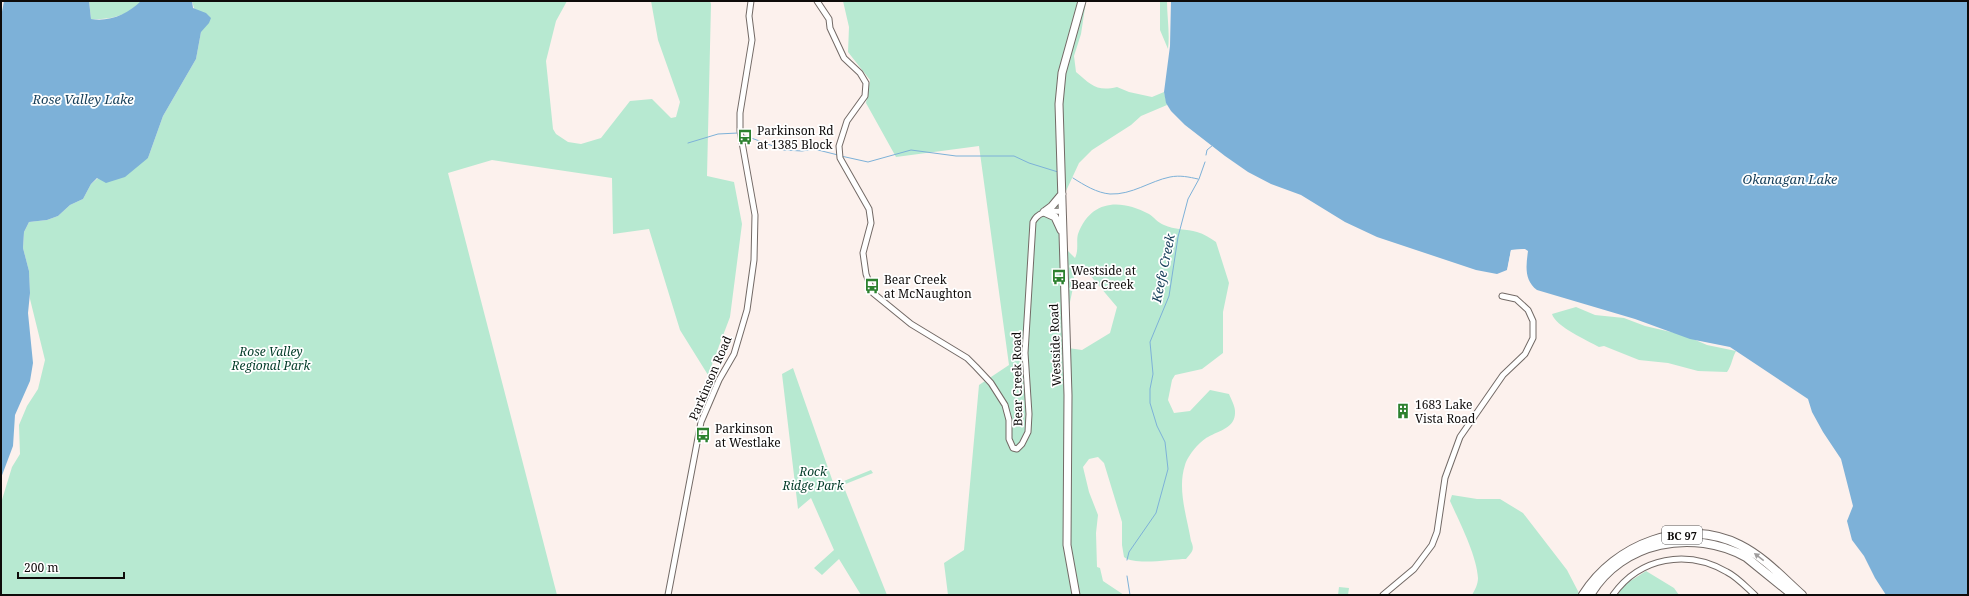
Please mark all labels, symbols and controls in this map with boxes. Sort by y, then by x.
water label: Rose Valley Lake [31,90,134,108]
place label: Parkinson Rd at 1385 Block [757,122,834,153]
bus stop icon: Parkinson Rd at 1385 Block [736,128,754,146]
water label: Okanagan Lake [1743,170,1838,188]
water label: Keefe Creek [1147,231,1179,305]
place label: Westside at Bear Creek [1071,262,1136,293]
bus stop icon: Westside at Bear Creek [1050,268,1068,286]
place label: Bear Creek at McNaughton [884,271,972,302]
bus stop icon: Bear Creek at McNaughton [863,277,881,295]
street label: Westside Road [1045,303,1065,387]
street label: Bear Creek Road [1008,331,1026,427]
street label: Parkinson Road [685,333,736,423]
park label: Rose Valley Regional Park [231,343,312,374]
place label: 1683 Lake Vista Road [1415,396,1476,427]
building icon: 1683 Lake Vista Road [1394,402,1412,420]
place label: Parkinson at Westlake [715,420,781,451]
bus stop icon: Parkinson at Westlake [694,426,712,444]
park label: Rock Ridge Park [781,463,845,494]
road number: BC 97 [1662,526,1702,544]
one-way arrow [1753,553,1764,561]
scale bar [18,554,124,580]
text: 200 m [24,559,59,576]

